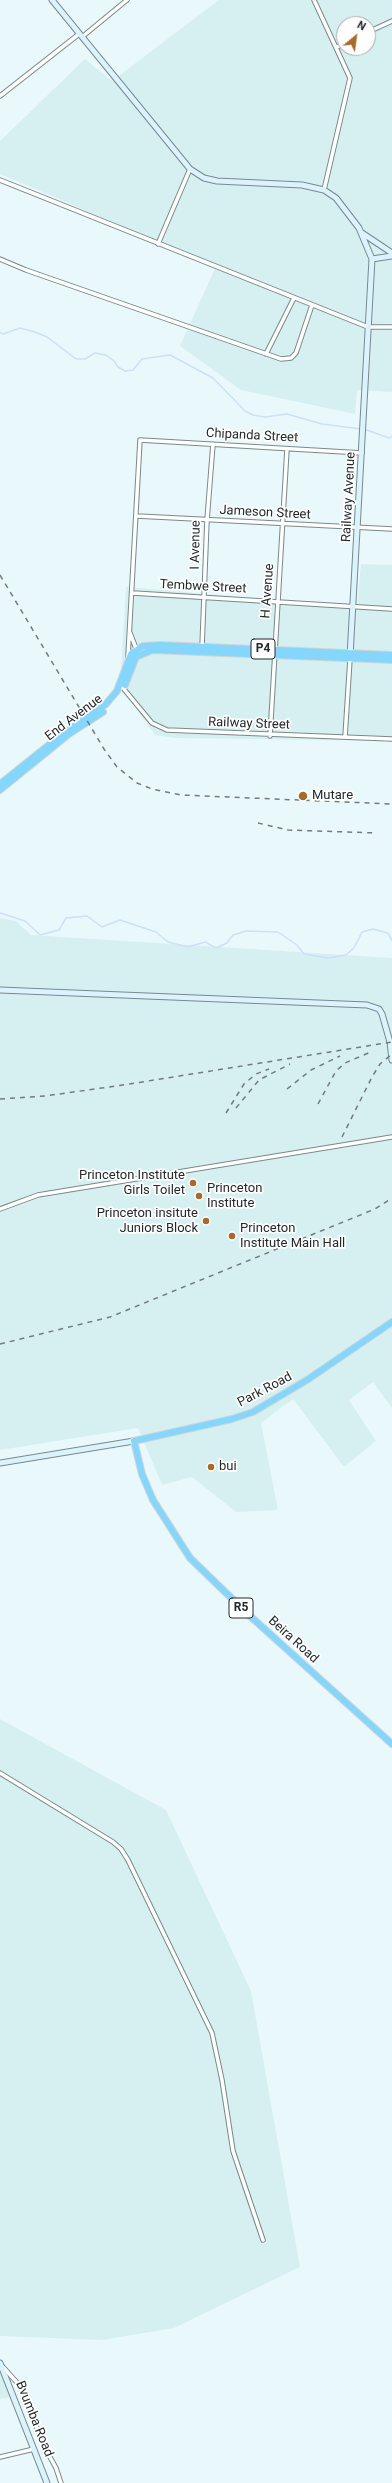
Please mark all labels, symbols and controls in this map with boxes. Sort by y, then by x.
north arrow [336,16,376,56]
text: N [355,18,368,34]
street label: Chipanda Street [206,426,298,446]
street label: Railway Avenue [339,452,359,542]
street label: Jameson Street [219,503,311,523]
street label: I Avenue [188,520,204,570]
street label: H Avenue [258,563,278,619]
street label: Tembwe Street [159,577,247,597]
road number: P4 [251,639,275,659]
street label: End Avenue [42,691,106,745]
street label: Railway Street [208,715,290,733]
place label: Mutare [312,788,353,804]
marker: Mutare [297,790,309,802]
place label: Princeton Institute Girls Toilet [79,1168,185,1199]
marker: Princeton Institute Girls Toilet [188,1178,198,1188]
place label: Princeton Institute [207,1181,262,1212]
marker: Princeton Institute [194,1191,204,1201]
place label: Princeton insitute Juniors Block [97,1206,198,1237]
marker: Princeton insitute Juniors Block [201,1216,211,1226]
place label: Princeton Institute Main Hall [240,1221,345,1252]
marker: Princeton Institute Main Hall [227,1231,237,1241]
street label: Park Road [235,1369,295,1411]
place label: bui [219,1459,237,1475]
marker: bui [206,1462,216,1472]
road number: R5 [229,1598,253,1618]
street label: Beira Road [265,1613,321,1667]
street label: Bvumba Road [12,2379,56,2459]

